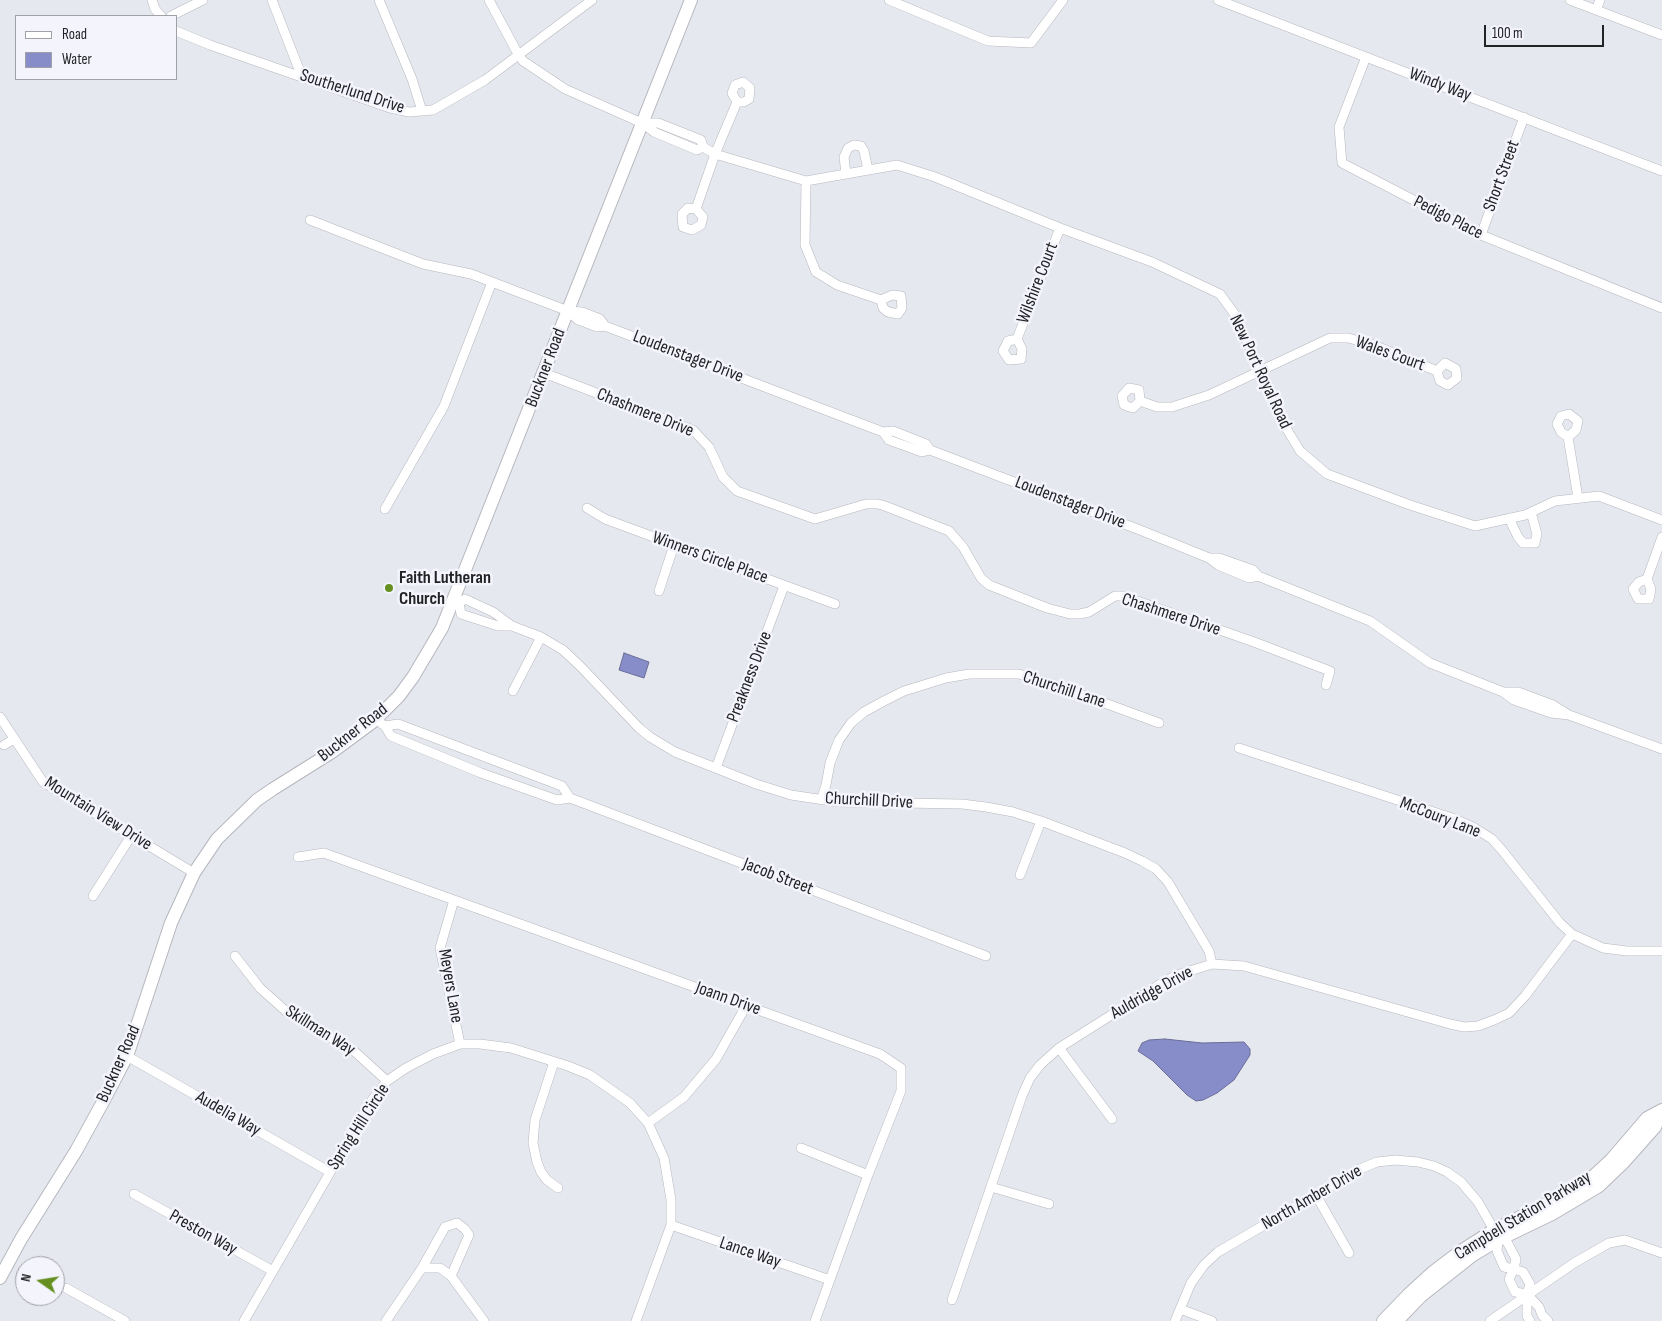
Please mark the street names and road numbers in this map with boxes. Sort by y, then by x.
street label: Windy Way [1406,63,1474,107]
street label: Southerlund Drive [297,65,407,119]
street label: Short Street [1479,137,1525,215]
street label: Pedigo Place [1410,191,1486,245]
street label: Wilshire Court [1013,239,1063,327]
street label: New Port Royal Road [1224,312,1296,432]
street label: Buckner Road [521,326,571,410]
street label: Loudenstager Drive [630,326,746,388]
street label: Wales Court [1352,331,1428,377]
street label: Chashmere Drive [593,384,697,442]
street label: Loudenstager Drive [1012,472,1128,534]
street label: Winners Circle Place [649,527,771,589]
street label: Chashmere Drive [1119,589,1223,641]
street label: Preakness Drive [723,629,777,725]
street label: Churchill Lane [1020,667,1108,713]
street label: Buckner Road [314,699,392,767]
street label: Mountain View Drive [40,772,156,856]
street label: Churchill Drive [824,788,914,814]
street label: McCoury Lane [1396,793,1484,843]
street label: Jacob Street [740,854,816,900]
street label: Meyers Lane [433,947,467,1025]
street label: Auldridge Drive [1107,962,1197,1024]
street label: Joann Drive [692,977,764,1021]
street label: Skillman Way [281,1001,359,1061]
street label: Buckner Road [92,1022,146,1106]
street label: Spring Hill Circle [323,1080,395,1174]
street label: Audelia Way [192,1087,264,1141]
street label: North Amber Drive [1258,1161,1366,1235]
street label: Campbell Station Parkway [1451,1167,1595,1265]
street label: Preston Way [165,1205,241,1261]
street label: Lance Way [716,1232,784,1274]

